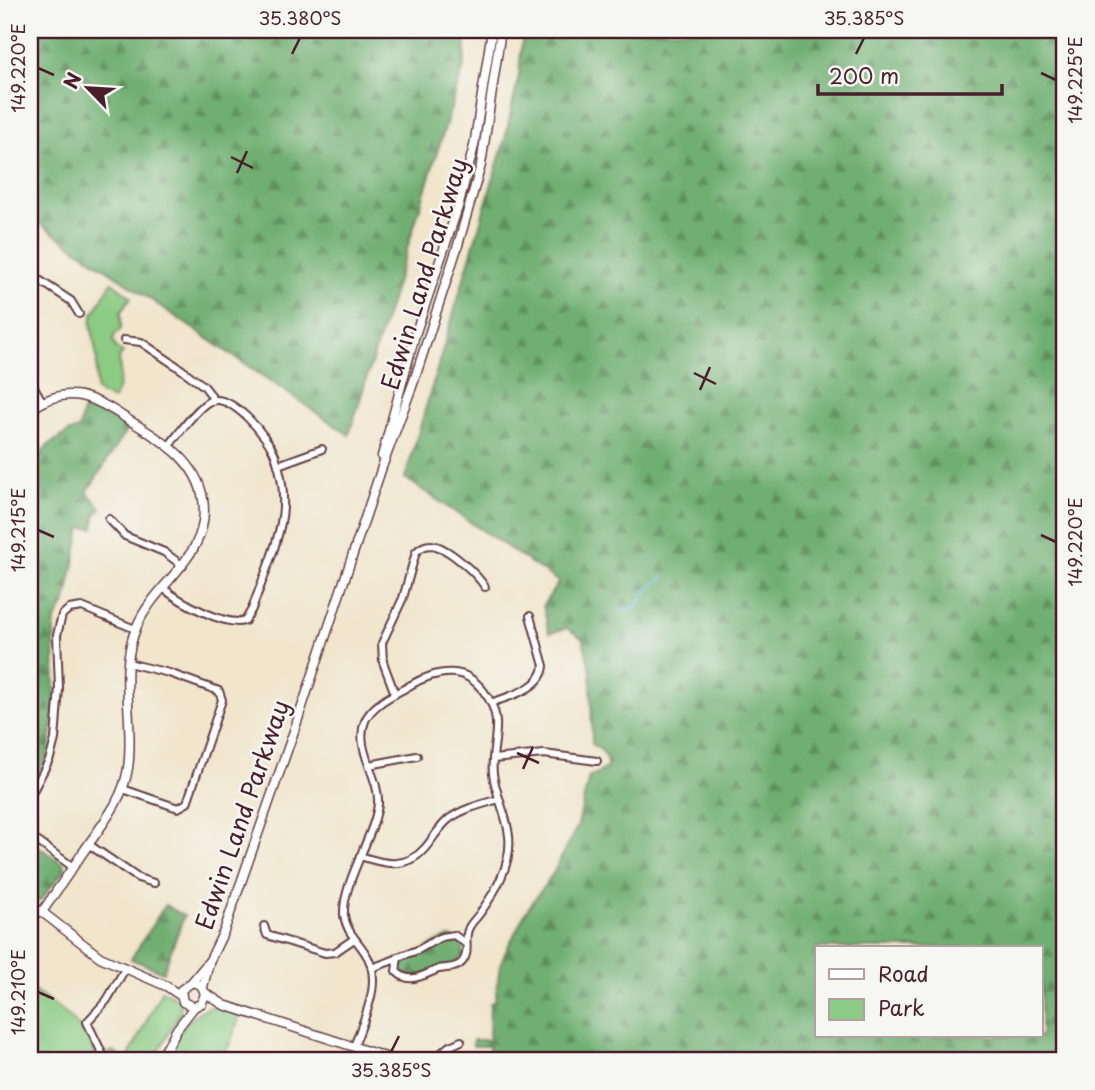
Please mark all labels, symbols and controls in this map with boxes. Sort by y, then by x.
text: 35.380°S [258,4,342,31]
text: 35.385°S [824,4,904,31]
text: 149.220°E [4,23,31,113]
text: 149.225°E [1061,36,1088,124]
north arrow [52,52,122,122]
scale bar [818,52,1002,96]
text: 200 m [829,59,899,91]
text: N [56,68,88,93]
street label: Edwin Land Parkway [371,153,475,394]
text: 149.215°E [4,488,31,572]
text: 149.220°E [1061,497,1088,587]
street label: Edwin Land Parkway [185,695,297,934]
legend [815,946,1042,1038]
text: 149.210°E [4,949,31,1035]
text: Road [878,957,929,989]
text: Park [878,991,925,1023]
text: 35.385°S [351,1056,431,1083]

